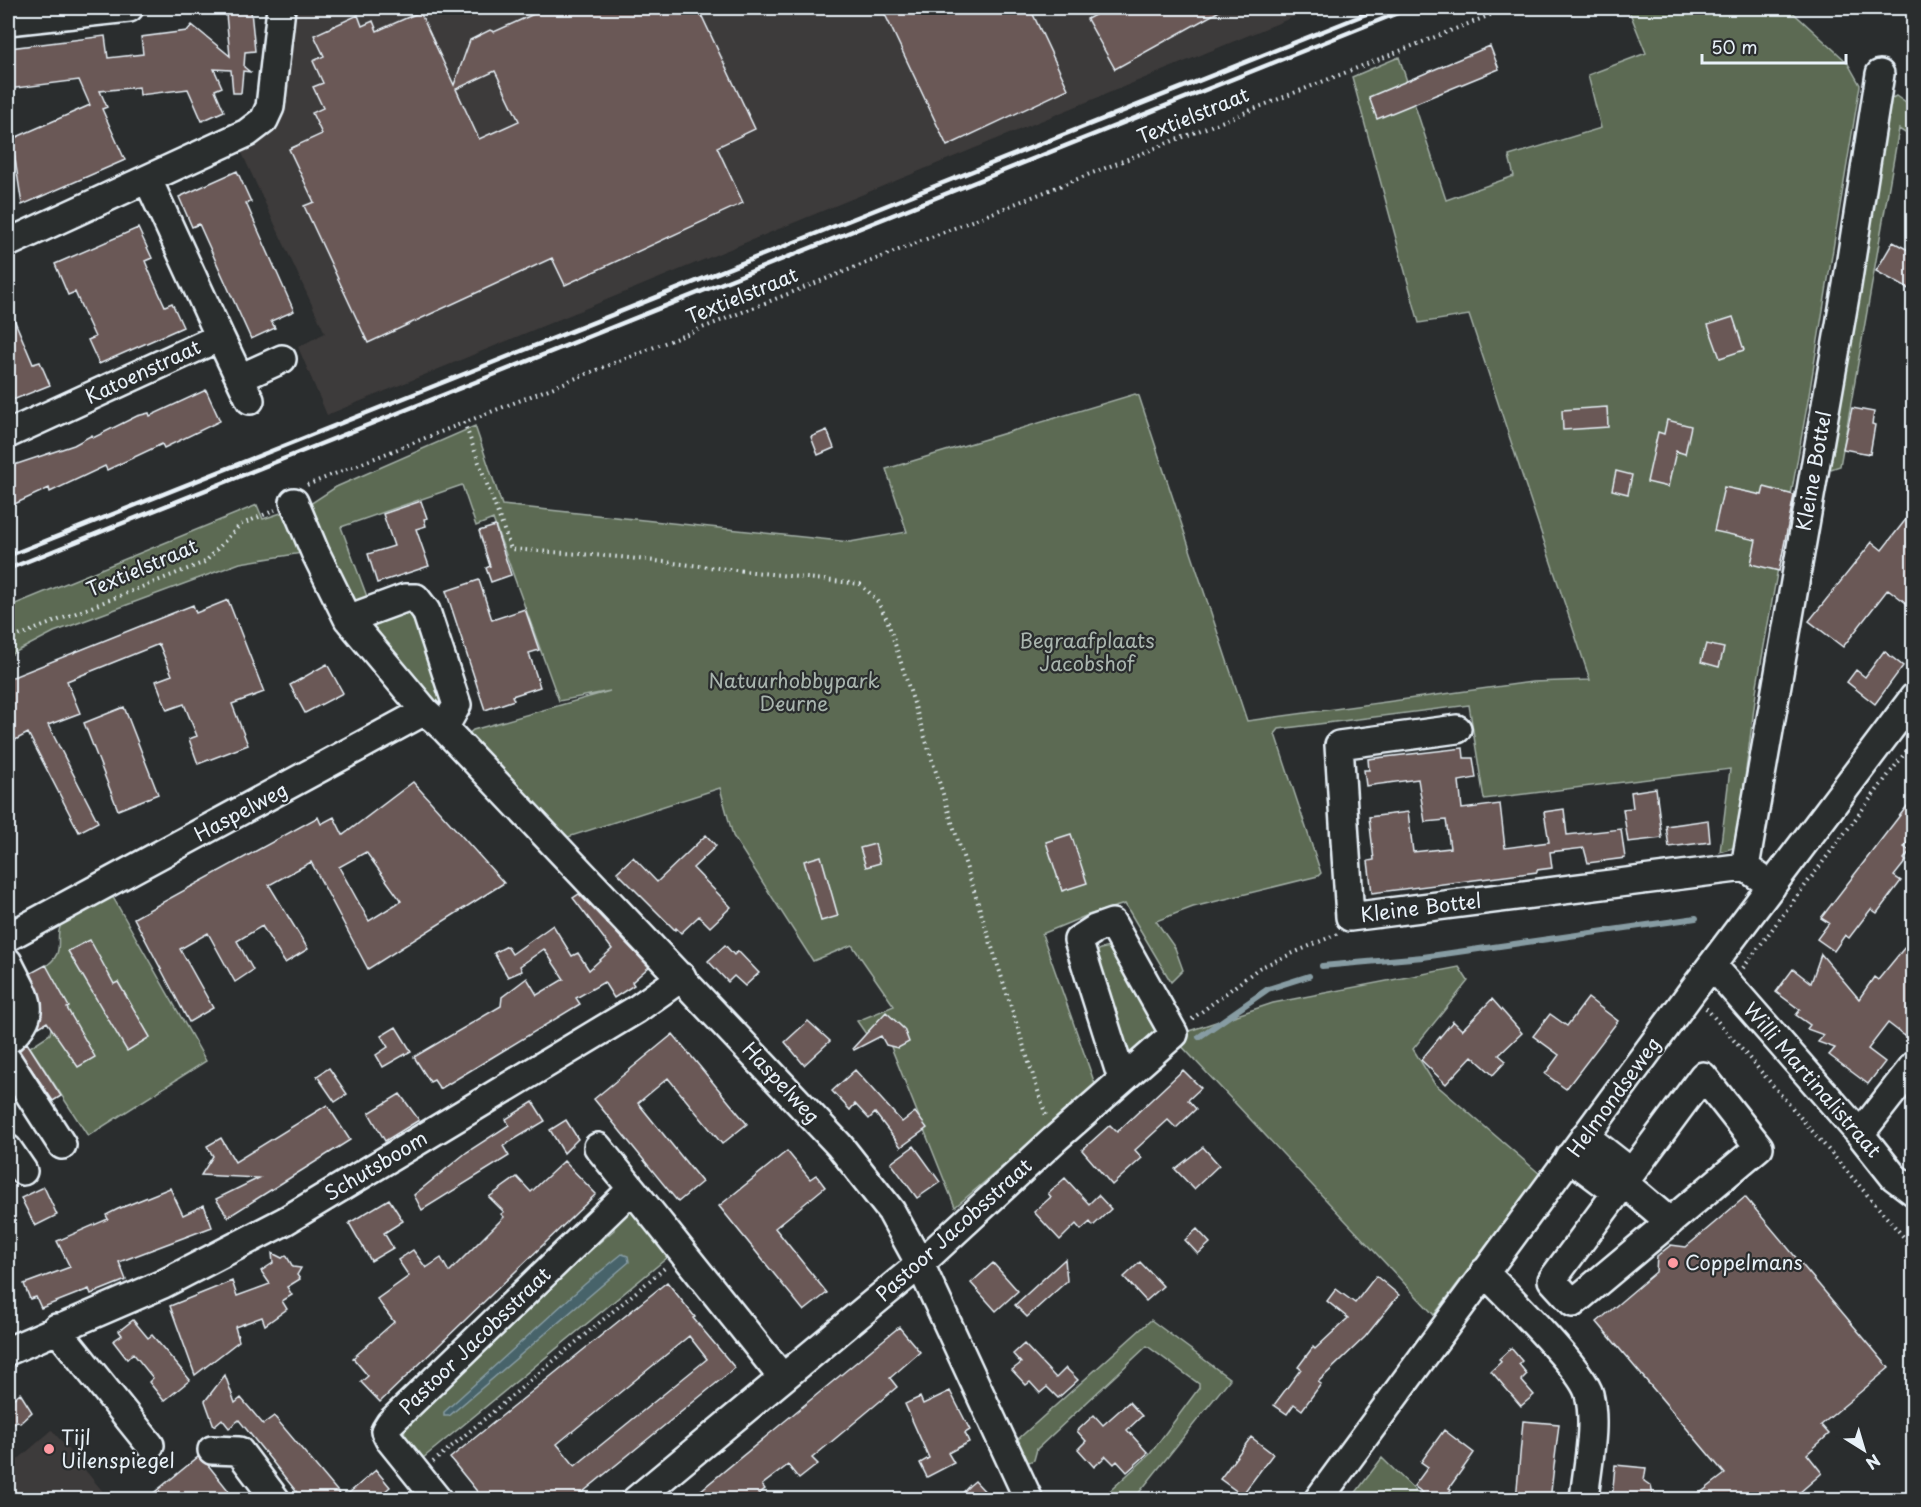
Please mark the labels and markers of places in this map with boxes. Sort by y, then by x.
place label: Coppelmans [1685,1247,1803,1277]
marker: Coppelmans [1666,1256,1680,1270]
place label: Tijl Uilenspiegel [61,1422,175,1475]
marker: Tijl Uilenspiegel [42,1442,56,1456]

